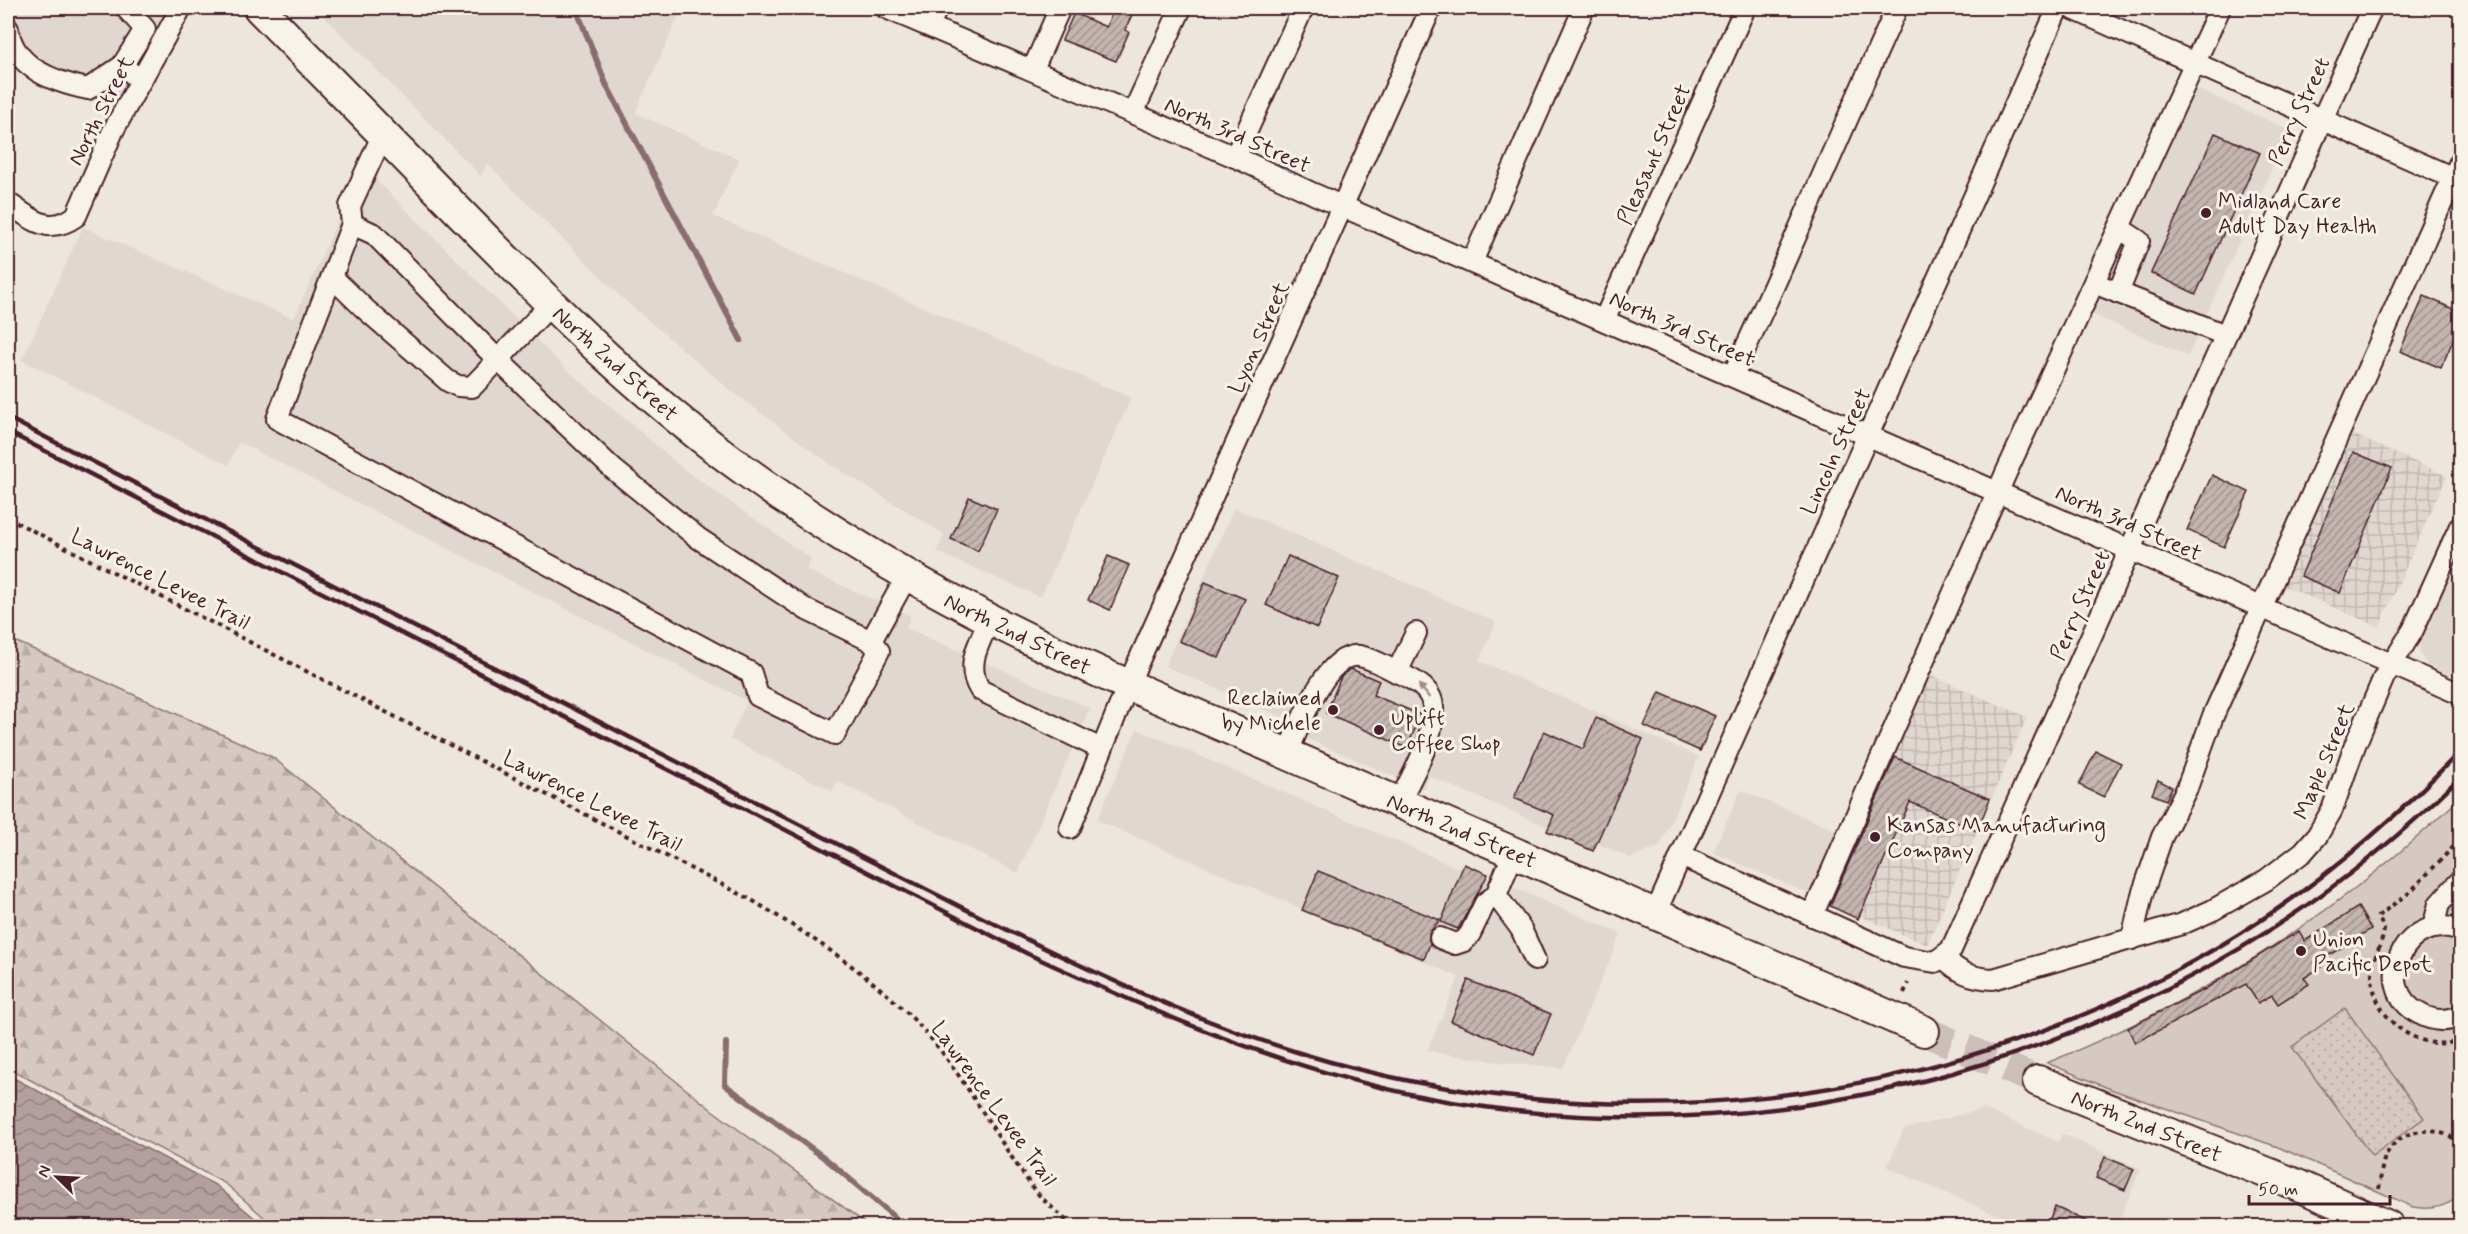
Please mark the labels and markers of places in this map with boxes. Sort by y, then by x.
place label: Midland Care Adult Day Health [2218,188,2377,241]
marker: Midland Care Adult Day Health [2199,206,2213,220]
place label: Reclaimed by Michele [1222,685,1321,738]
marker: Reclaimed by Michele [1326,703,1340,717]
place label: Uplift Coffee Shop [1391,705,1501,758]
marker: Uplift Coffee Shop [1372,723,1386,737]
place label: Kansas Manufacturing Company [1887,812,2106,865]
marker: Kansas Manufacturing Company [1868,830,1882,844]
place label: Union Pacific Depot [2313,926,2432,979]
marker: Union Pacific Depot [2294,944,2308,958]

